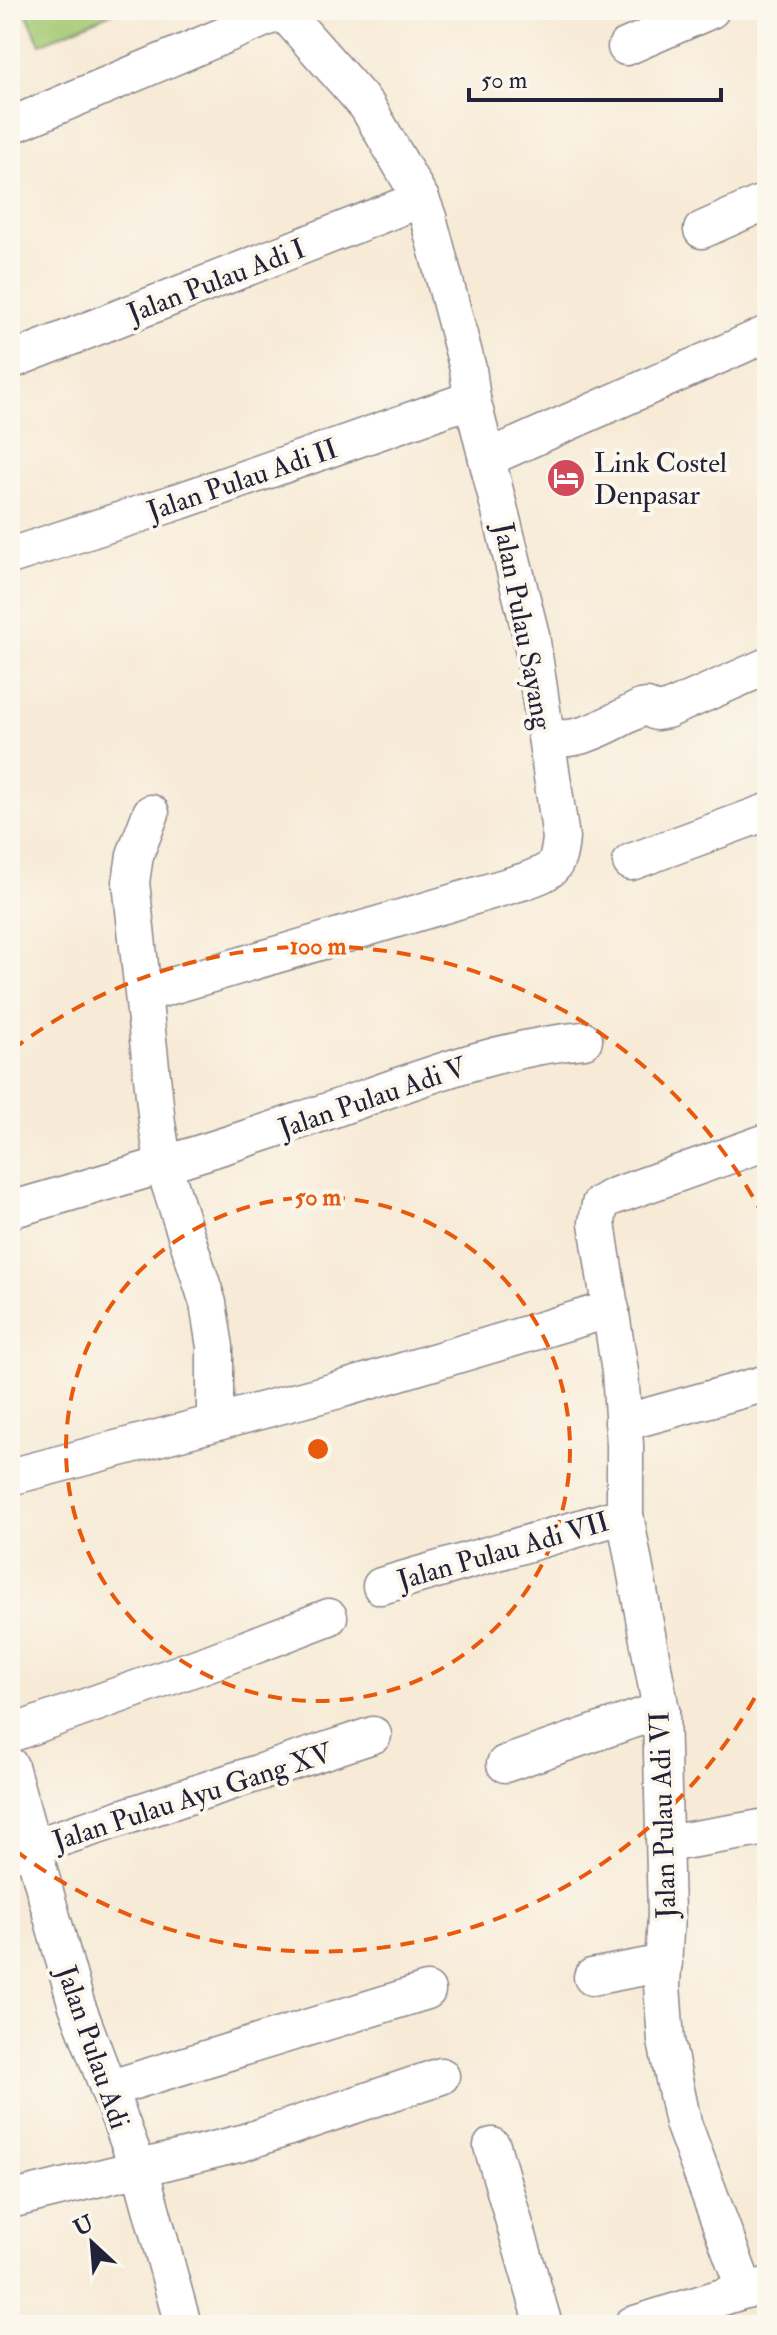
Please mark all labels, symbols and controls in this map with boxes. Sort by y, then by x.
scale bar [469,52,721,102]
text: 50 m [481,65,528,96]
street label: Jalan Pulau Adi I [122,231,310,332]
street label: Jalan Pulau Adi II [142,432,342,530]
place label: Link Costel Denpasar [594,446,727,513]
hotel icon: Link Costel Denpasar [545,457,587,499]
street label: Jalan Pulau Sayang [485,519,560,734]
text: 100 m [290,931,347,962]
street label: Jalan Pulau Adi V [273,1050,472,1147]
text: 50 m [295,1182,342,1213]
centre of rings [304,1435,332,1463]
street label: Jalan Pulau Adi VII [393,1505,613,1599]
street label: Jalan Pulau Adi VI [642,1711,685,1920]
street label: Jalan Pulau Ayu Gang XV [47,1735,338,1859]
street label: Jalan Pulau Adi [48,1960,137,2134]
north arrow [52,2203,132,2283]
text: U [69,2209,99,2243]

